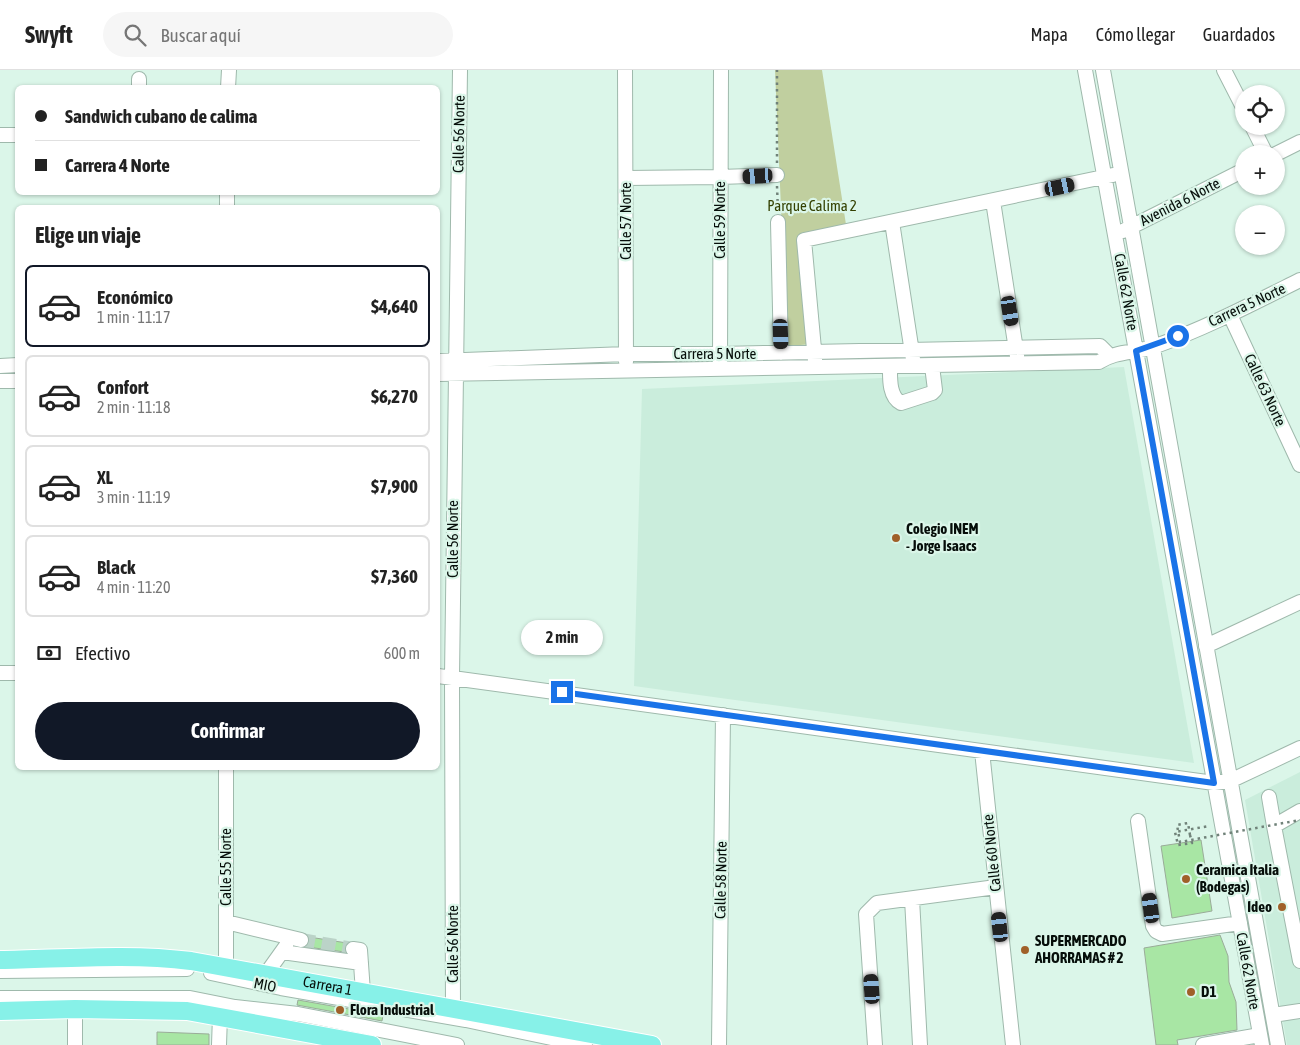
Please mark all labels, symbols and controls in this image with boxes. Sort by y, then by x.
search box [103,12,453,57]
text: Swyft [25,21,73,48]
icon: search [121,21,149,49]
text: Buscar aquí [161,24,241,46]
text: Mapa [1030,24,1068,45]
text: Cómo llegar [1096,24,1175,45]
text: Guardados [1203,24,1275,45]
map controls [1235,85,1285,255]
button: locate [1235,85,1285,135]
street label: Calle 56 Norte [449,95,468,173]
text: Sandwich cubano de calima [65,105,257,127]
button: + [1235,145,1285,195]
text: Carrera 4 Norte [65,154,170,176]
car [742,168,773,184]
street label: Avenida 6 Norte [1137,174,1223,229]
car [1043,177,1076,197]
street label: Calle 59 Norte [711,181,728,259]
street label: Calle 57 Norte [617,182,634,260]
park label: Parque Calima 2 [767,197,857,214]
button: − [1235,205,1285,255]
text: Elige un viaje [35,222,141,248]
street label: Calle 62 Norte [1111,252,1142,332]
street label: Carrera 5 Norte [1206,279,1288,330]
icon: car [37,284,82,329]
text: Económico [97,286,173,308]
text: $4,640 [371,295,418,317]
car [1000,295,1019,327]
text: 1 min · 11:17 [97,308,170,326]
car [772,319,789,349]
route start [1167,325,1189,347]
street label: Carrera 5 Norte [674,345,757,362]
street label: Calle 63 Norte [1241,351,1290,429]
icon: car [37,374,82,419]
text: Confort [97,376,149,398]
text: $6,270 [371,385,418,407]
text: 2 min · 11:18 [97,398,170,416]
icon: car [37,464,82,509]
text: XL [97,466,113,488]
text: $7,900 [371,475,418,497]
text: 3 min · 11:19 [97,488,170,506]
street label: Calle 56 Norte [444,500,461,578]
place label: Colegio INEM - Jorge Isaacs [906,520,979,554]
marker: Colegio INEM - Jorge Isaacs [890,532,902,544]
icon: car [37,554,82,599]
text: Black [97,556,135,578]
text: $7,360 [371,565,418,587]
text: 4 min · 11:20 [97,578,170,596]
callout: 2 min [521,620,603,654]
text: 2 min [546,628,578,646]
icon: cash [35,639,63,667]
text: Efectivo [75,642,130,664]
text: 600 m [384,644,420,662]
route end [551,681,573,703]
button: Confirmar [35,702,420,760]
street label: Calle 60 Norte [979,813,1004,893]
street label: Calle 55 Norte [217,828,234,906]
street label: Calle 58 Norte [711,841,730,919]
place label: Ceramica Italia (Bodegas) [1196,861,1279,895]
marker: Ceramica Italia (Bodegas) [1180,873,1192,885]
car [1141,892,1160,924]
place label: Ideo [1247,898,1272,915]
marker: Ideo [1276,901,1288,913]
street label: Calle 56 Norte [444,905,461,983]
car [990,911,1009,943]
street label: Calle 62 Norte [1233,931,1264,1011]
place label: SUPERMERCADO AHORRAMAS # 2 [1034,932,1127,966]
marker: SUPERMERCADO AHORRAMAS # 2 [1019,944,1031,956]
street label: Carrera 1 [302,973,354,998]
street label: MIO [252,974,278,995]
car [863,974,880,1004]
place label: D1 [1201,983,1216,1000]
marker: D1 [1185,986,1197,998]
place label: Flora Industrial [350,1001,435,1018]
marker: Flora Industrial [334,1004,346,1016]

